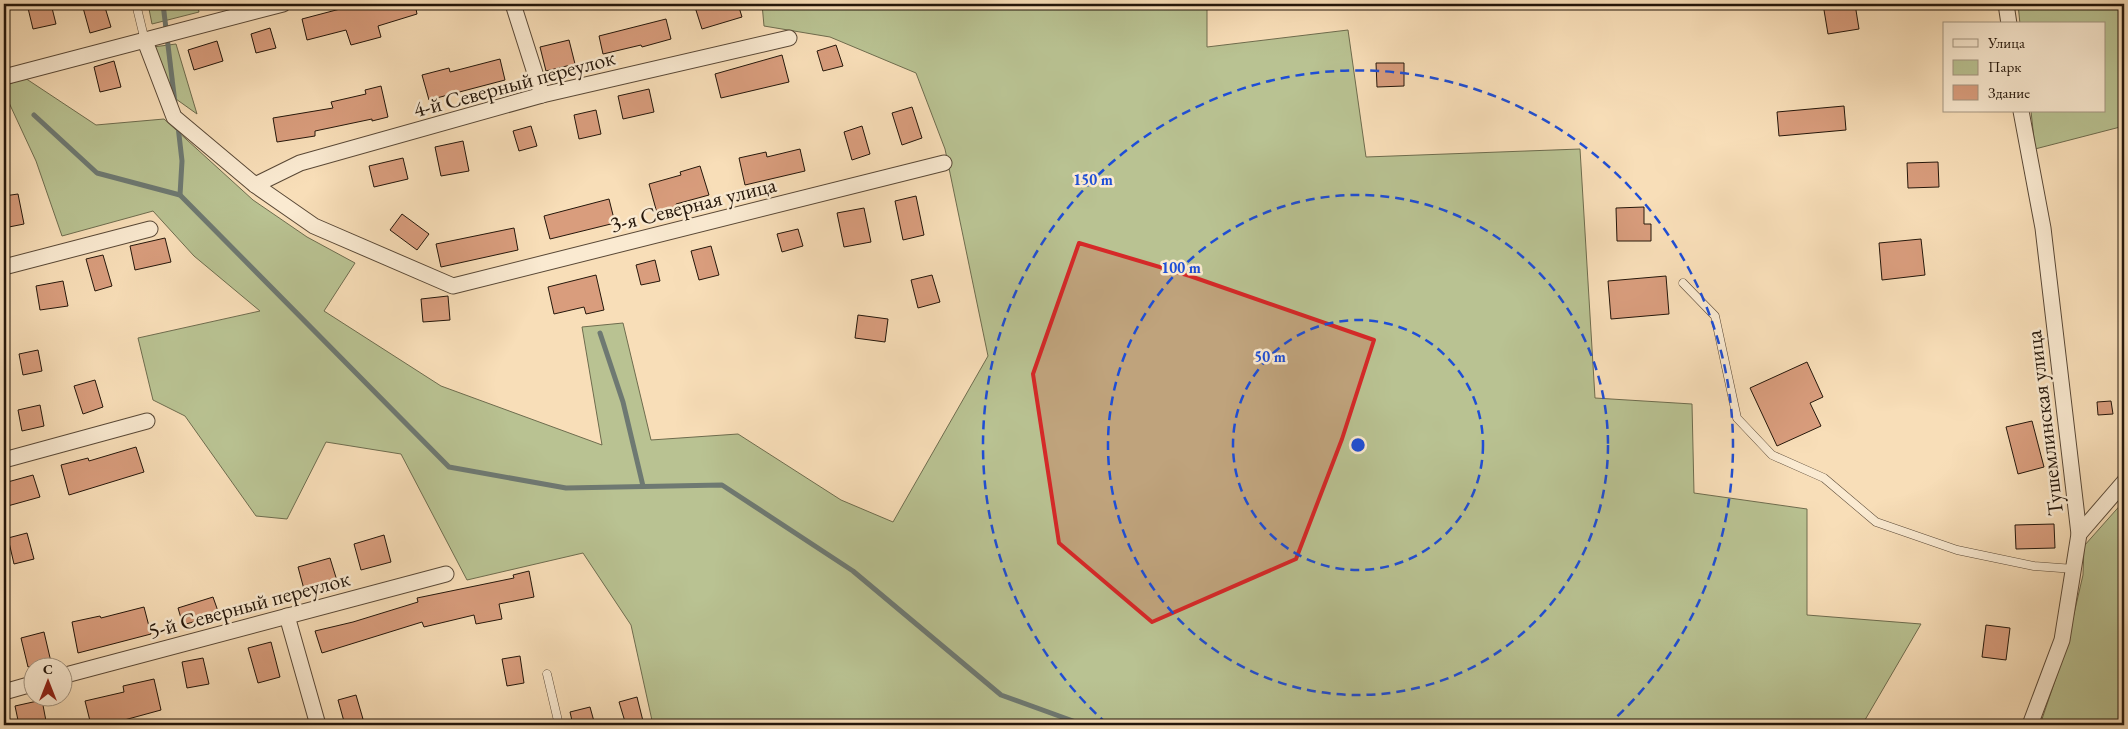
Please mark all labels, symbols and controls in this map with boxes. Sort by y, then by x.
legend [1943,22,2106,112]
text: Улица [1987,33,2025,52]
street label: 4-й Северный переулок [410,42,619,124]
text: Парк [1988,57,2021,76]
text: Здание [1988,83,2030,102]
street label: 3-я Северная улица [607,170,779,239]
text: 150 m [1073,170,1113,189]
text: 100 m [1161,258,1201,277]
street label: Тушемлинская улица [2019,328,2070,517]
text: 50 m [1254,347,1286,366]
centre of rings [1349,436,1367,454]
street label: 5-й Северный переулок [145,563,354,645]
north arrow [22,656,72,706]
text: С [43,660,53,678]

